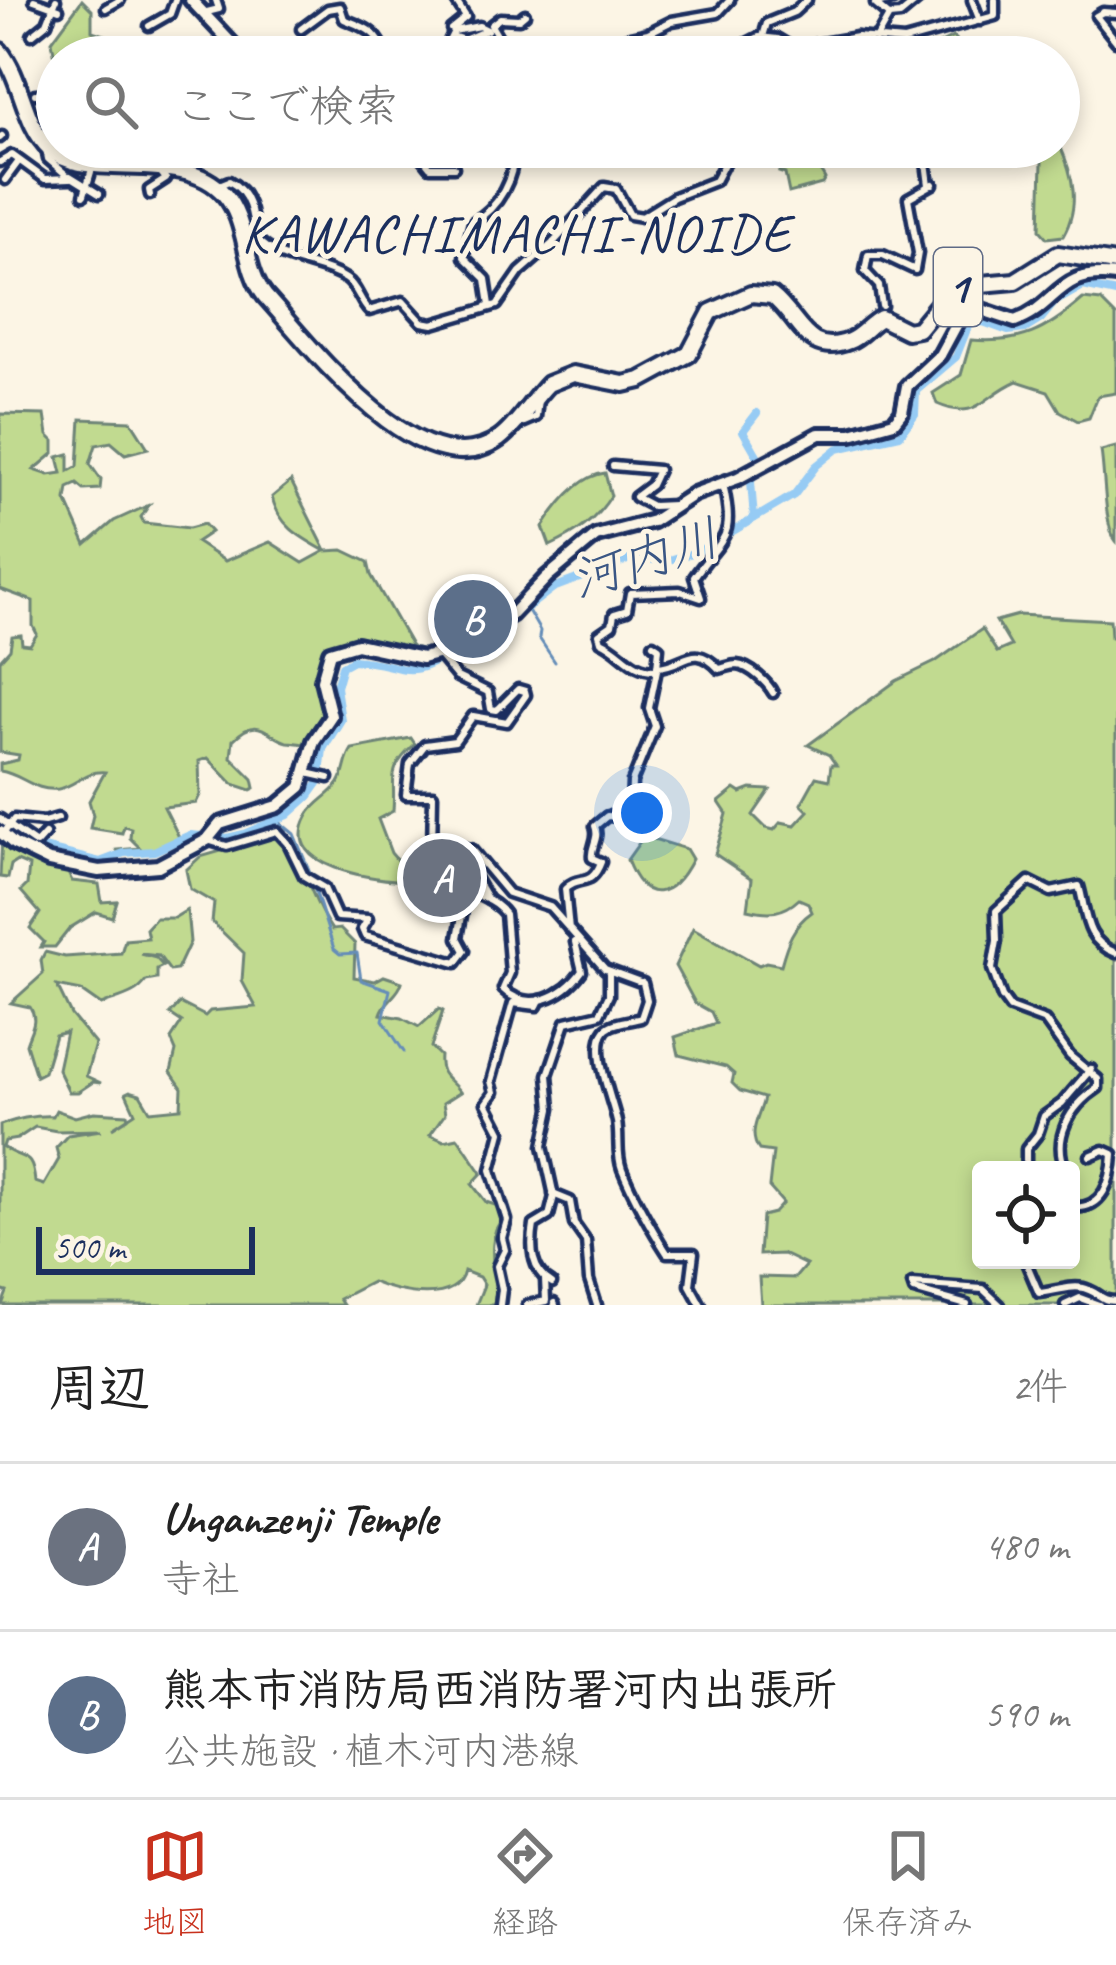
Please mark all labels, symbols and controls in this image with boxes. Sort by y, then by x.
search box [36,36,1080,168]
icon: search [78,69,144,135]
text: ここで検索 [174,78,399,135]
district label: KAWACHIMACHI-NOIDE [241,199,796,267]
road number: 1 [934,248,982,326]
water label: 河内川 [562,505,728,613]
pin: B [434,574,512,664]
your location [612,783,672,843]
pin: A [403,833,481,923]
map controls [972,1161,1080,1269]
button: locate [972,1161,1080,1269]
scale bar [36,1221,255,1274]
text: 500 m [54,1227,125,1269]
text: 周辺 [48,1356,150,1420]
text: 2件 [1011,1363,1068,1412]
text: Unganzenji Temple [162,1490,438,1547]
text: A [77,1522,97,1571]
text: 480 m [984,1522,1068,1571]
text: 寺社 [162,1555,240,1604]
text: 熊本市消防局西消防署河内出張所 [162,1662,837,1719]
text: B [77,1690,97,1739]
text: 590 m [984,1690,1068,1739]
text: 公共施設 · 植木河内港線 [162,1727,578,1776]
tab: 地図 [142,1823,208,1943]
tab: 経路 [492,1823,558,1943]
tab: 保存済み [842,1823,974,1943]

